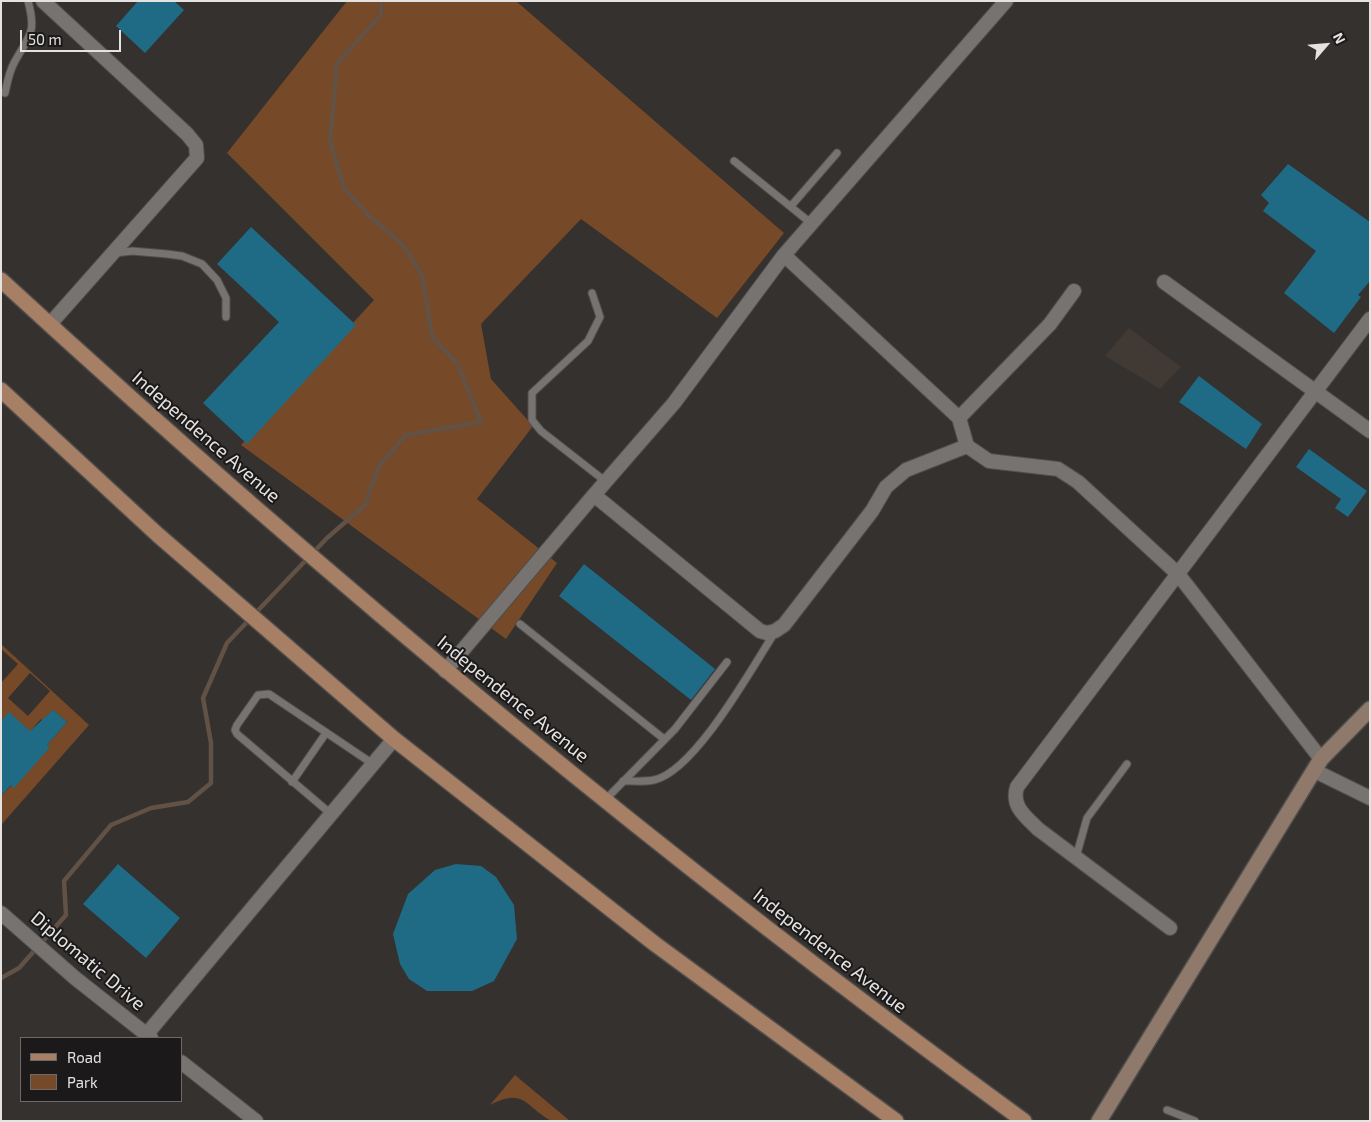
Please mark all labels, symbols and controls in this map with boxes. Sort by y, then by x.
scale bar [22,20,124,52]
north arrow [1301,20,1351,70]
text: 50 m [28,30,62,48]
text: N [1330,30,1350,46]
street label: Independence Avenue [127,366,285,508]
street label: Independence Avenue [432,631,594,767]
street label: Independence Avenue [749,884,911,1018]
street label: Diplomatic Drive [26,906,150,1016]
legend [20,1037,182,1102]
text: Road [67,1048,102,1066]
text: Park [67,1073,98,1091]

